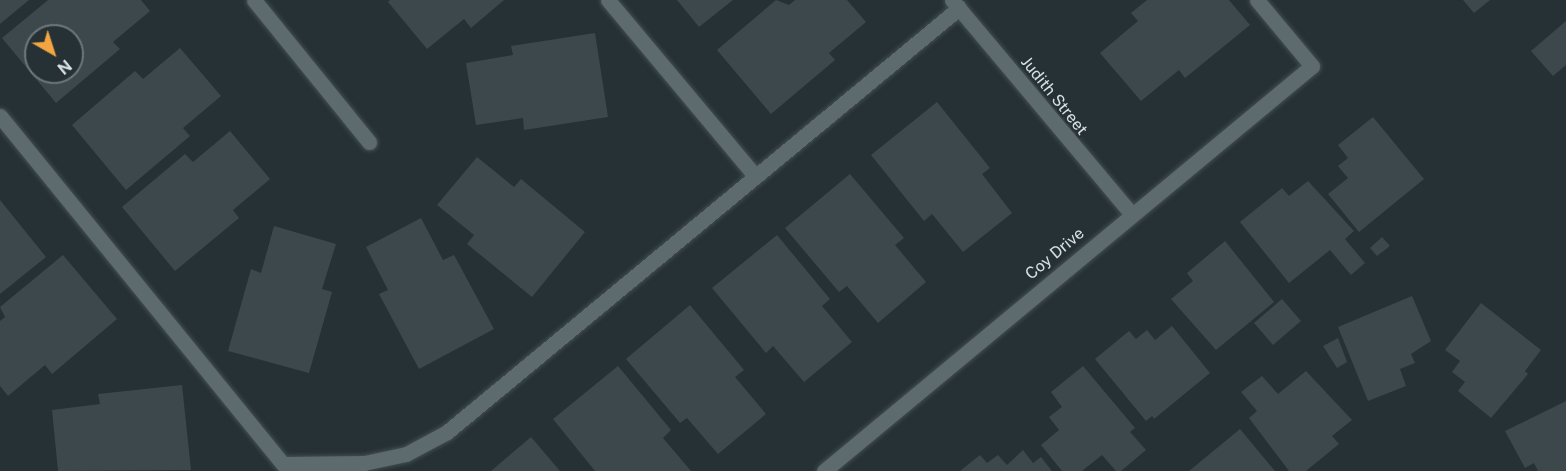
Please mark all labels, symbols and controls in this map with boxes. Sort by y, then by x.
north arrow [24,24,84,84]
street label: Judith Street [1017,53,1091,139]
text: N [54,55,75,78]
street label: Coy Drive [1022,224,1088,284]

